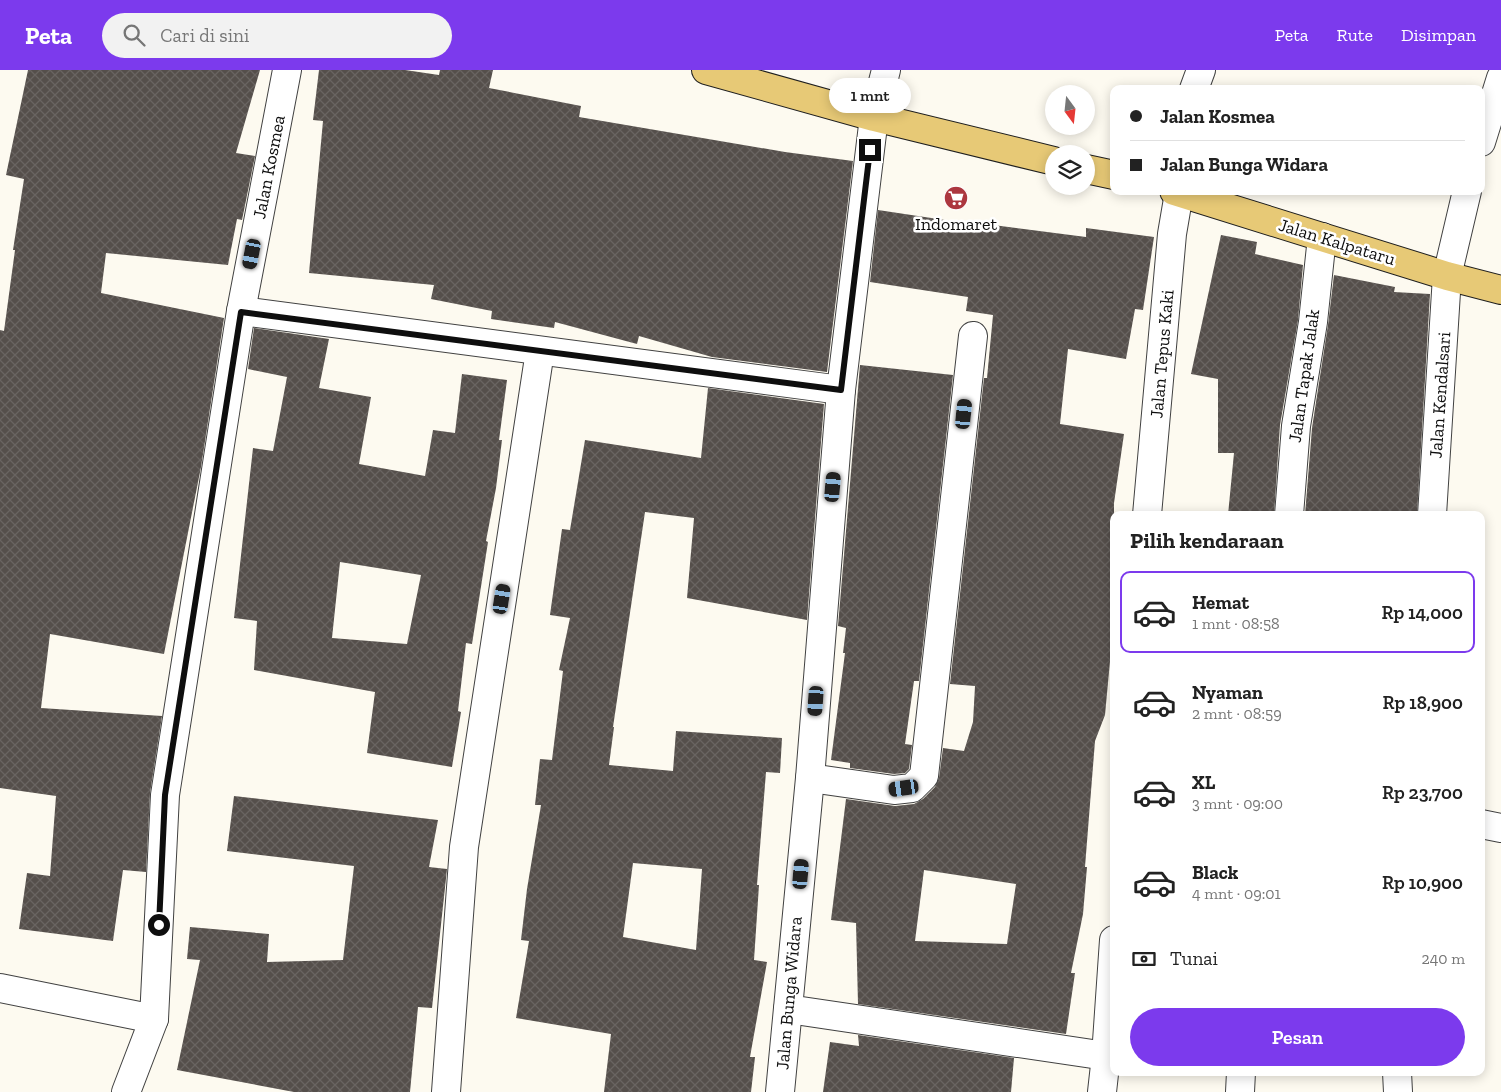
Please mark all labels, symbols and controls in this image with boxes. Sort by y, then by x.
search box [102,13,452,58]
text: Peta [25,21,72,50]
icon: search [120,21,148,49]
text: Cari di sini [160,24,249,47]
text: Peta [1275,24,1309,46]
text: Rute [1337,24,1373,46]
text: Disimpan [1401,24,1476,46]
callout: 1 mnt [829,78,911,112]
north arrow [1045,85,1095,135]
map controls [1045,85,1095,195]
text: 1 mnt [850,86,890,105]
text: Jalan Kosmea [1160,105,1275,128]
street label: Jalan Kosmea [248,113,290,221]
route end [859,139,881,161]
button: layers [1045,145,1095,195]
text: Jalan Bunga Widara [1160,153,1328,176]
supermarket icon: Indomaret [943,185,969,211]
place label: Indomaret [915,213,997,235]
street label: Jalan Kalpataru [1276,214,1398,270]
car [241,238,262,270]
street label: Jalan Tepus Kaki [1145,289,1179,419]
street label: Jalan Tapak Jalak [1284,307,1324,444]
street label: Jalan Kendalsari [1425,331,1455,459]
car [954,398,973,430]
car [824,471,841,503]
text: Pilih kendaraan [1130,527,1284,554]
car [492,583,511,615]
icon: car [1132,590,1177,635]
text: Hemat [1192,591,1249,614]
text: Rp 14,000 [1381,601,1463,624]
text: 1 mnt · 08:58 [1192,614,1280,633]
icon: car [1132,680,1177,725]
text: Nyaman [1192,681,1263,704]
car [807,686,824,716]
text: Rp 18,900 [1383,691,1463,714]
text: 2 mnt · 08:59 [1192,704,1282,723]
icon: car [1132,770,1177,815]
text: XL [1192,771,1215,794]
car [888,778,919,798]
text: Rp 23,700 [1382,781,1463,804]
text: 3 mnt · 09:00 [1192,794,1283,813]
car [792,858,809,890]
icon: car [1132,860,1177,905]
text: Black [1192,861,1238,884]
text: Rp 10,900 [1382,871,1463,894]
text: 4 mnt · 09:01 [1192,884,1281,903]
route start [148,914,170,936]
street label: Jalan Bunga Widara [771,915,807,1071]
icon: cash [1130,945,1158,973]
text: Tunai [1170,947,1218,970]
text: 240 m [1421,949,1465,968]
button: Pesan [1130,1008,1465,1066]

